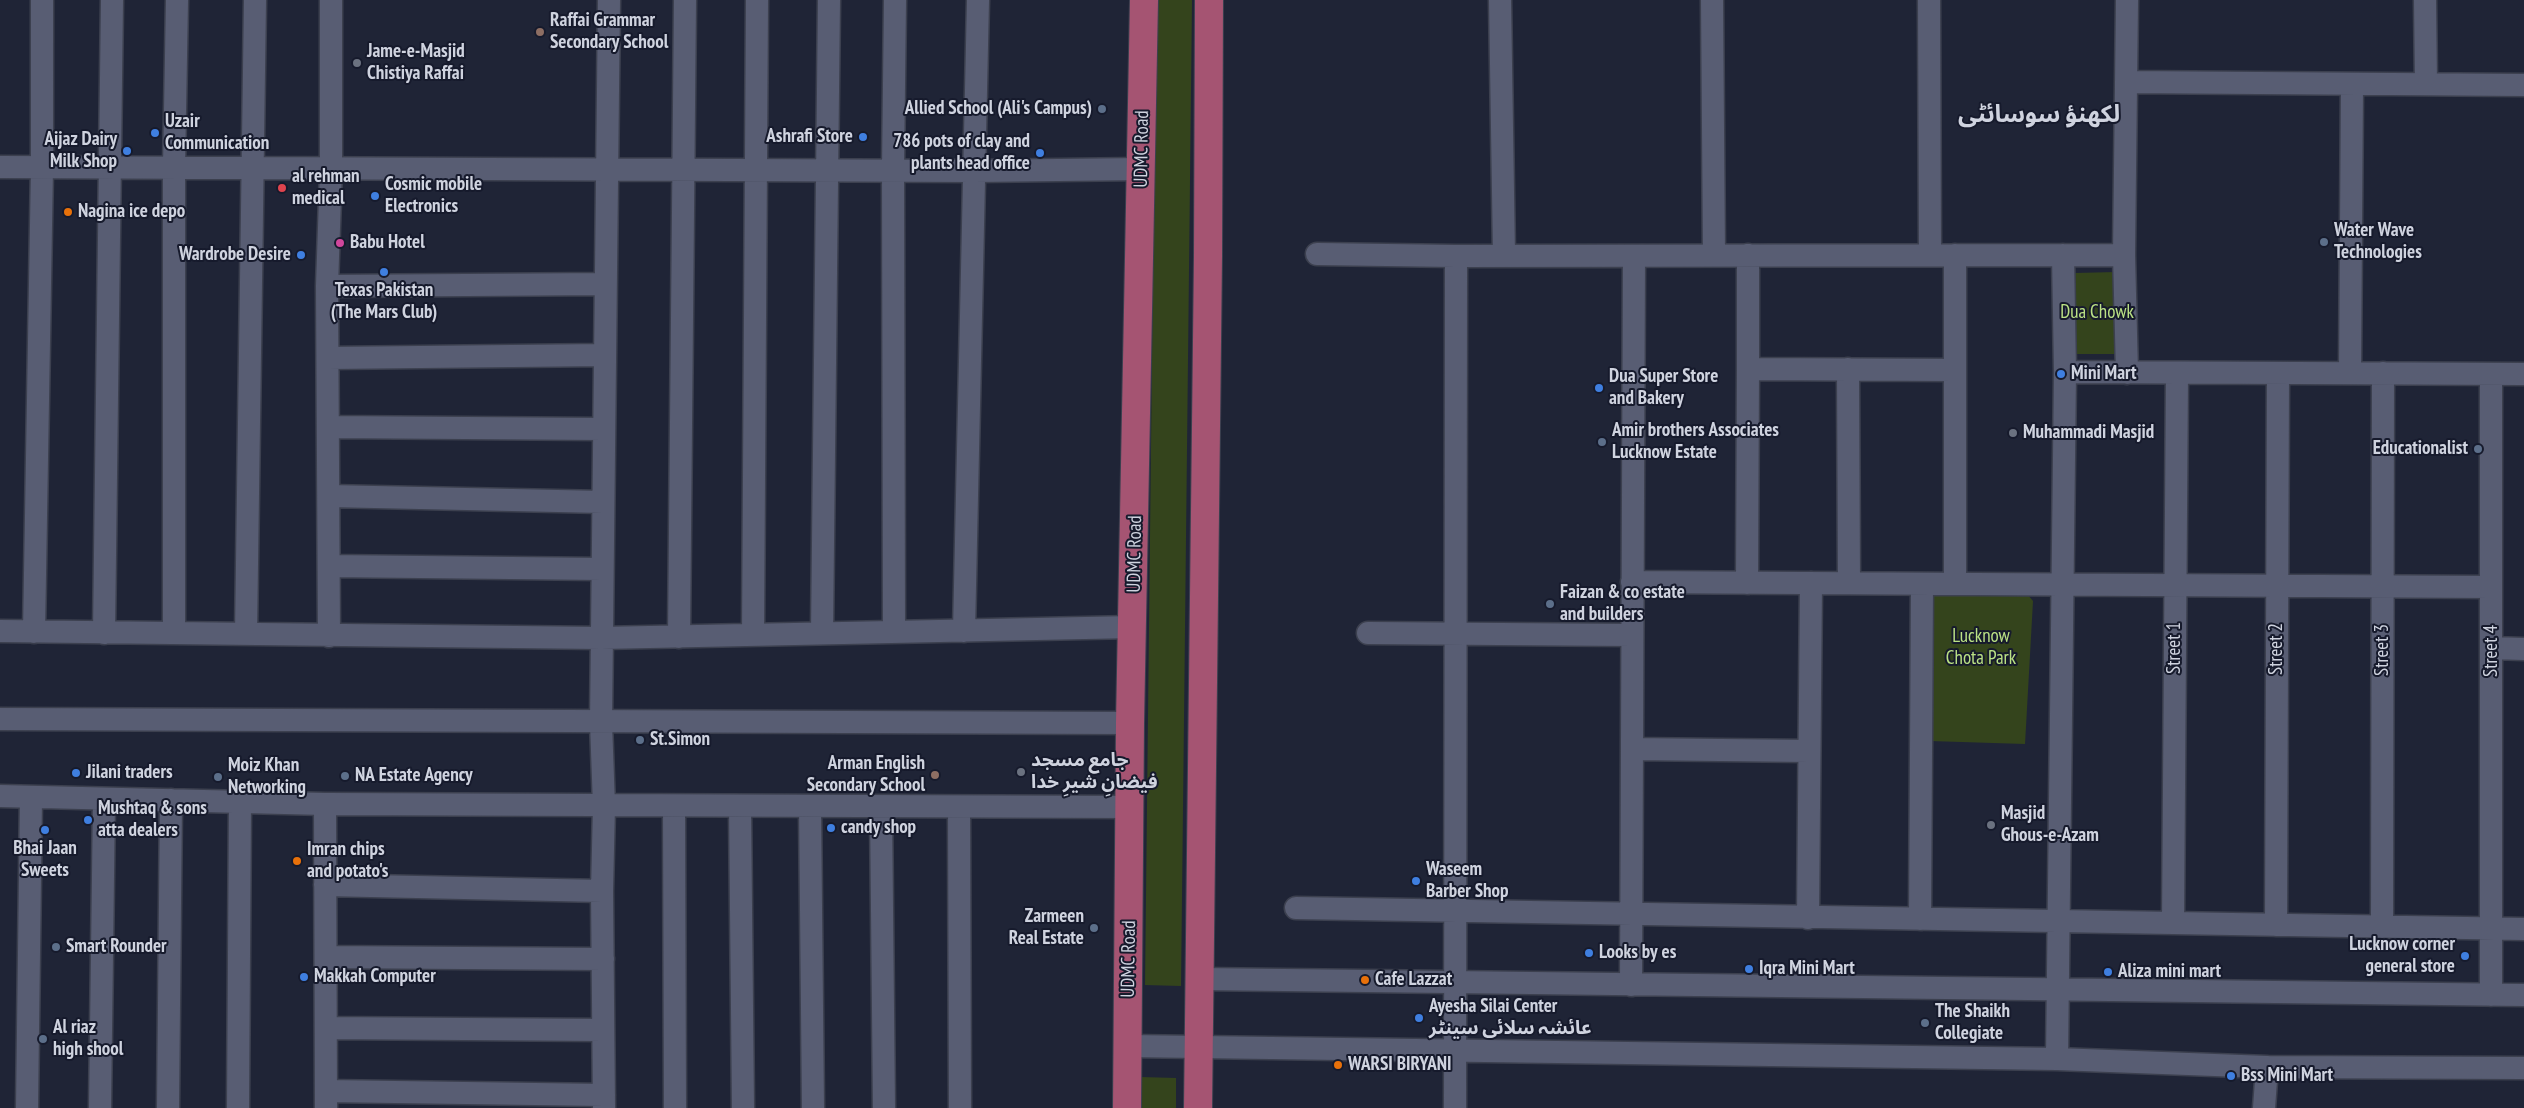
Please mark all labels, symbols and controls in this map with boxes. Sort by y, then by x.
place label: Raffai Grammar Secondary School [550,10,668,54]
marker: Raffai Grammar Secondary School [534,26,546,38]
place label: Jame-e-Masjid Chistiya Raffai [367,41,465,85]
marker: Jame-e-Masjid Chistiya Raffai [351,57,363,69]
place label: Allied School (Ali's Campus) [905,98,1092,120]
district label: لکھنؤ سوسائٹی [1958,101,2120,129]
marker: Allied School (Ali's Campus) [1096,103,1108,115]
street label: UDMC Road [1130,110,1154,188]
place label: Uzair Communication [165,111,269,155]
place label: Ashrafi Store [766,126,853,148]
marker: Uzair Communication [149,127,161,139]
place label: Aijaz Dairy Milk Shop [44,129,117,173]
marker: Ashrafi Store [857,131,869,143]
place label: 786 pots of clay and plants head office [893,131,1030,175]
marker: Aijaz Dairy Milk Shop [121,145,133,157]
marker: 786 pots of clay and plants head office [1034,147,1046,159]
place label: al rehman medical [292,166,360,210]
place label: Cosmic mobile Electronics [385,174,482,218]
marker: al rehman medical [276,182,288,194]
marker: Cosmic mobile Electronics [369,190,381,202]
place label: Nagina ice depo [78,201,185,223]
marker: Nagina ice depo [62,206,74,218]
place label: Water Wave Technologies [2334,220,2422,264]
place label: Babu Hotel [350,232,425,254]
marker: Water Wave Technologies [2318,236,2330,248]
marker: Babu Hotel [334,237,346,249]
place label: Wardrobe Desire [179,244,291,266]
marker: Wardrobe Desire [295,249,307,261]
marker: Texas Pakistan (The Mars Club) [378,266,390,278]
place label: Texas Pakistan (The Mars Club) [331,280,437,324]
park label: Dua Chowk [2060,302,2134,324]
place label: Mini Mart [2071,363,2137,385]
place label: Dua Super Store and Bakery [1609,366,1718,410]
marker: Mini Mart [2055,368,2067,380]
marker: Dua Super Store and Bakery [1593,382,1605,394]
place label: Amir brothers Associates Lucknow Estate [1612,420,1779,464]
place label: Muhammadi Masjid [2023,422,2154,444]
marker: Muhammadi Masjid [2007,427,2019,439]
marker: Amir brothers Associates Lucknow Estate [1596,436,1608,448]
place label: Educationalist [2373,438,2468,460]
marker: Educationalist [2472,443,2484,455]
street label: UDMC Road [1123,515,1147,593]
place label: Faizan & co estate and builders [1560,582,1685,626]
marker: Faizan & co estate and builders [1544,598,1556,610]
street label: Street 1 [2164,622,2186,674]
street label: Street 2 [2266,623,2288,675]
street label: Street 3 [2372,624,2394,676]
street label: Street 4 [2481,625,2503,677]
park label: Lucknow Chota Park [1946,626,2016,670]
place label: St.Simon [650,729,710,751]
marker: St.Simon [634,734,646,746]
place label: جامع مسجد فیضانِ شیرِ خدا [1031,750,1158,794]
place label: Arman English Secondary School [807,753,925,797]
place label: Moiz Khan Networking [228,755,306,799]
place label: Jilani traders [86,762,173,784]
place label: NA Estate Agency [355,765,473,787]
marker: جامع مسجد فیضانِ شیرِ خدا [1015,766,1027,778]
marker: Jilani traders [70,767,82,779]
marker: Arman English Secondary School [929,769,941,781]
marker: NA Estate Agency [339,770,351,782]
marker: Moiz Khan Networking [212,771,224,783]
place label: Mushtaq & sons atta dealers [98,798,207,842]
place label: Masjid Ghous-e-Azam [2001,803,2099,847]
marker: Mushtaq & sons atta dealers [82,814,94,826]
place label: candy shop [841,817,916,839]
marker: Masjid Ghous-e-Azam [1985,819,1997,831]
marker: candy shop [825,822,837,834]
marker: Bhai Jaan Sweets [39,824,51,836]
place label: Bhai Jaan Sweets [13,838,77,882]
place label: Imran chips and potato's [307,839,388,883]
marker: Imran chips and potato's [291,855,303,867]
place label: Waseem Barber Shop [1426,859,1509,903]
marker: Waseem Barber Shop [1410,875,1422,887]
place label: Zarmeen Real Estate [1009,906,1084,950]
street label: UDMC Road [1117,920,1141,998]
marker: Zarmeen Real Estate [1088,922,1100,934]
place label: Lucknow corner general store [2349,934,2455,978]
place label: Smart Rounder [66,936,167,958]
marker: Smart Rounder [50,941,62,953]
place label: Looks by es [1599,942,1676,964]
marker: Looks by es [1583,947,1595,959]
marker: Lucknow corner general store [2459,950,2471,962]
place label: Iqra Mini Mart [1759,958,1855,980]
place label: Aliza mini mart [2118,961,2221,983]
marker: Iqra Mini Mart [1743,963,1755,975]
place label: Makkah Computer [314,966,436,988]
marker: Aliza mini mart [2102,966,2114,978]
place label: Cafe Lazzat [1375,969,1452,991]
marker: Makkah Computer [298,971,310,983]
marker: Cafe Lazzat [1359,974,1371,986]
place label: Ayesha Silai Center عائشہ سلائی سینٹر [1429,996,1592,1040]
place label: The Shaikh Collegiate [1935,1001,2010,1045]
marker: Ayesha Silai Center عائشہ سلائی سینٹر [1413,1012,1425,1024]
place label: Al riaz high shool [53,1017,123,1061]
marker: The Shaikh Collegiate [1919,1017,1931,1029]
marker: Al riaz high shool [37,1033,49,1045]
place label: WARSI BIRYANI [1348,1054,1451,1076]
marker: WARSI BIRYANI [1332,1059,1344,1071]
place label: Bss Mini Mart [2241,1065,2333,1087]
marker: Bss Mini Mart [2225,1070,2237,1082]

